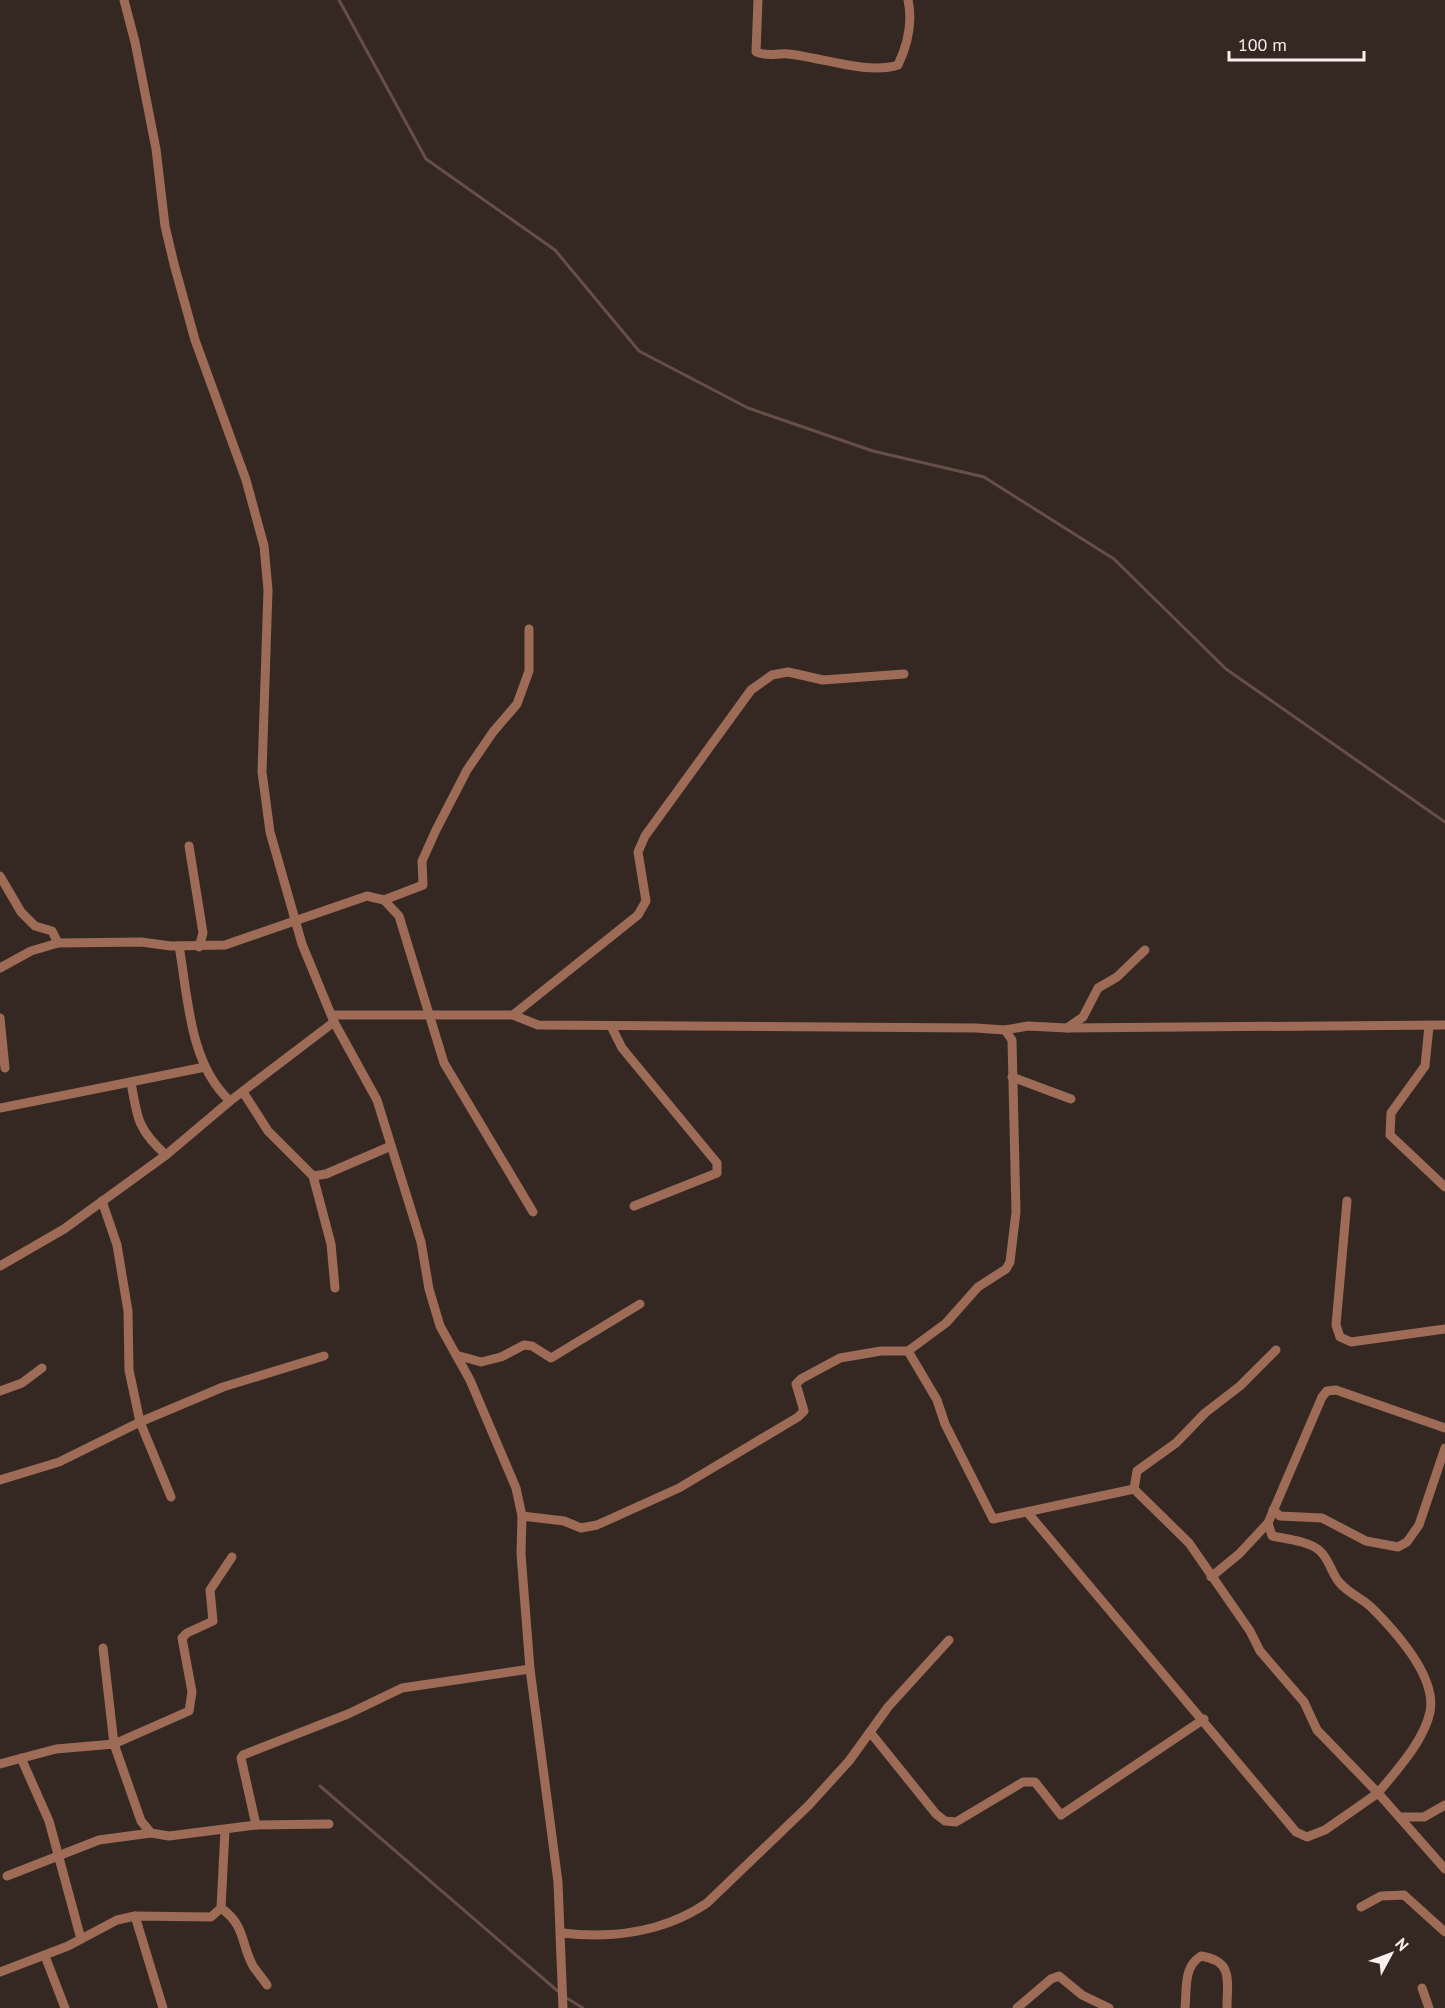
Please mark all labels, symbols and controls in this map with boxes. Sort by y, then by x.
scale bar [1229,24,1364,62]
text: 100 m [1238,33,1287,56]
north arrow [1361,1924,1421,1984]
text: N [1391,1934,1413,1955]

